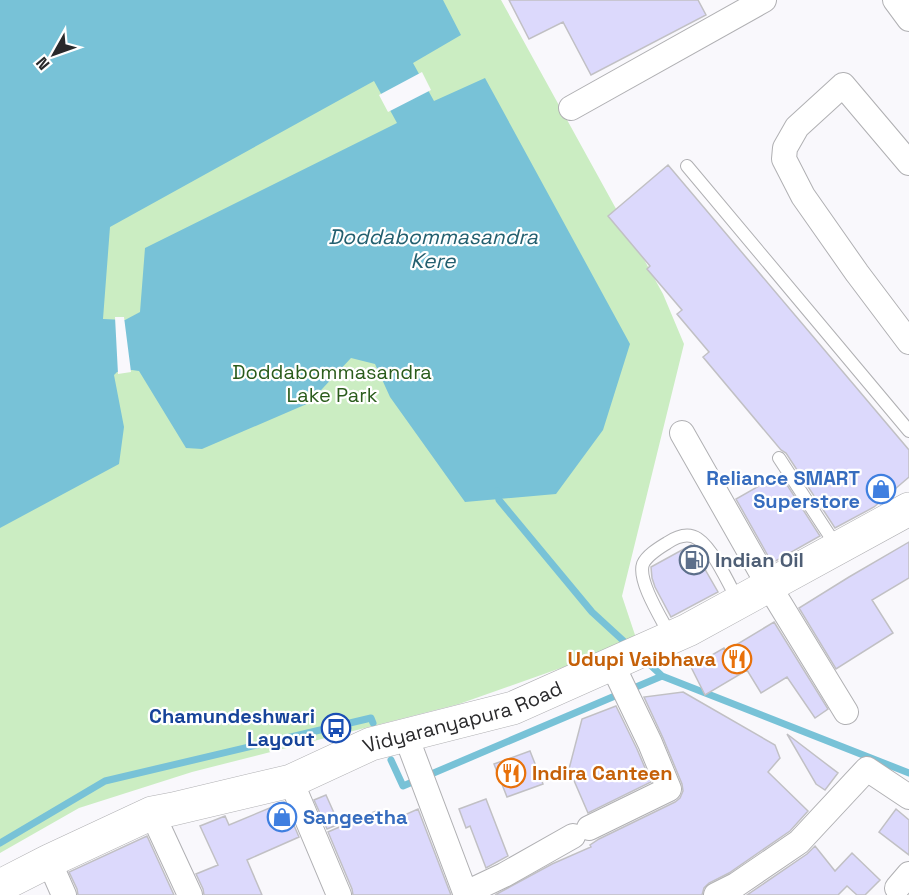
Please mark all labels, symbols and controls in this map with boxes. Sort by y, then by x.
north arrow [24,24,84,84]
text: N [31,52,54,74]
water label: Doddabommasandra Kere [328,223,539,274]
park label: Doddabommasandra Lake Park [232,359,432,408]
place label: Reliance SMART Superstore [706,465,860,514]
shop icon: Reliance SMART Superstore [865,473,897,505]
fuel station icon: Indian Oil [678,544,710,576]
place label: Indian Oil [715,547,804,573]
restaurant icon: Udupi Vaibhava [721,643,753,675]
place label: Udupi Vaibhava [568,646,716,672]
street label: Vidyaranyapura Road [359,675,566,759]
place label: Chamundeshwari Layout [149,703,315,752]
bus stop icon: Chamundeshwari Layout [320,712,352,744]
restaurant icon: Indira Canteen [495,757,527,789]
place label: Indira Canteen [532,760,673,786]
shop icon: Sangeetha [266,801,298,833]
place label: Sangeetha [303,804,408,830]

